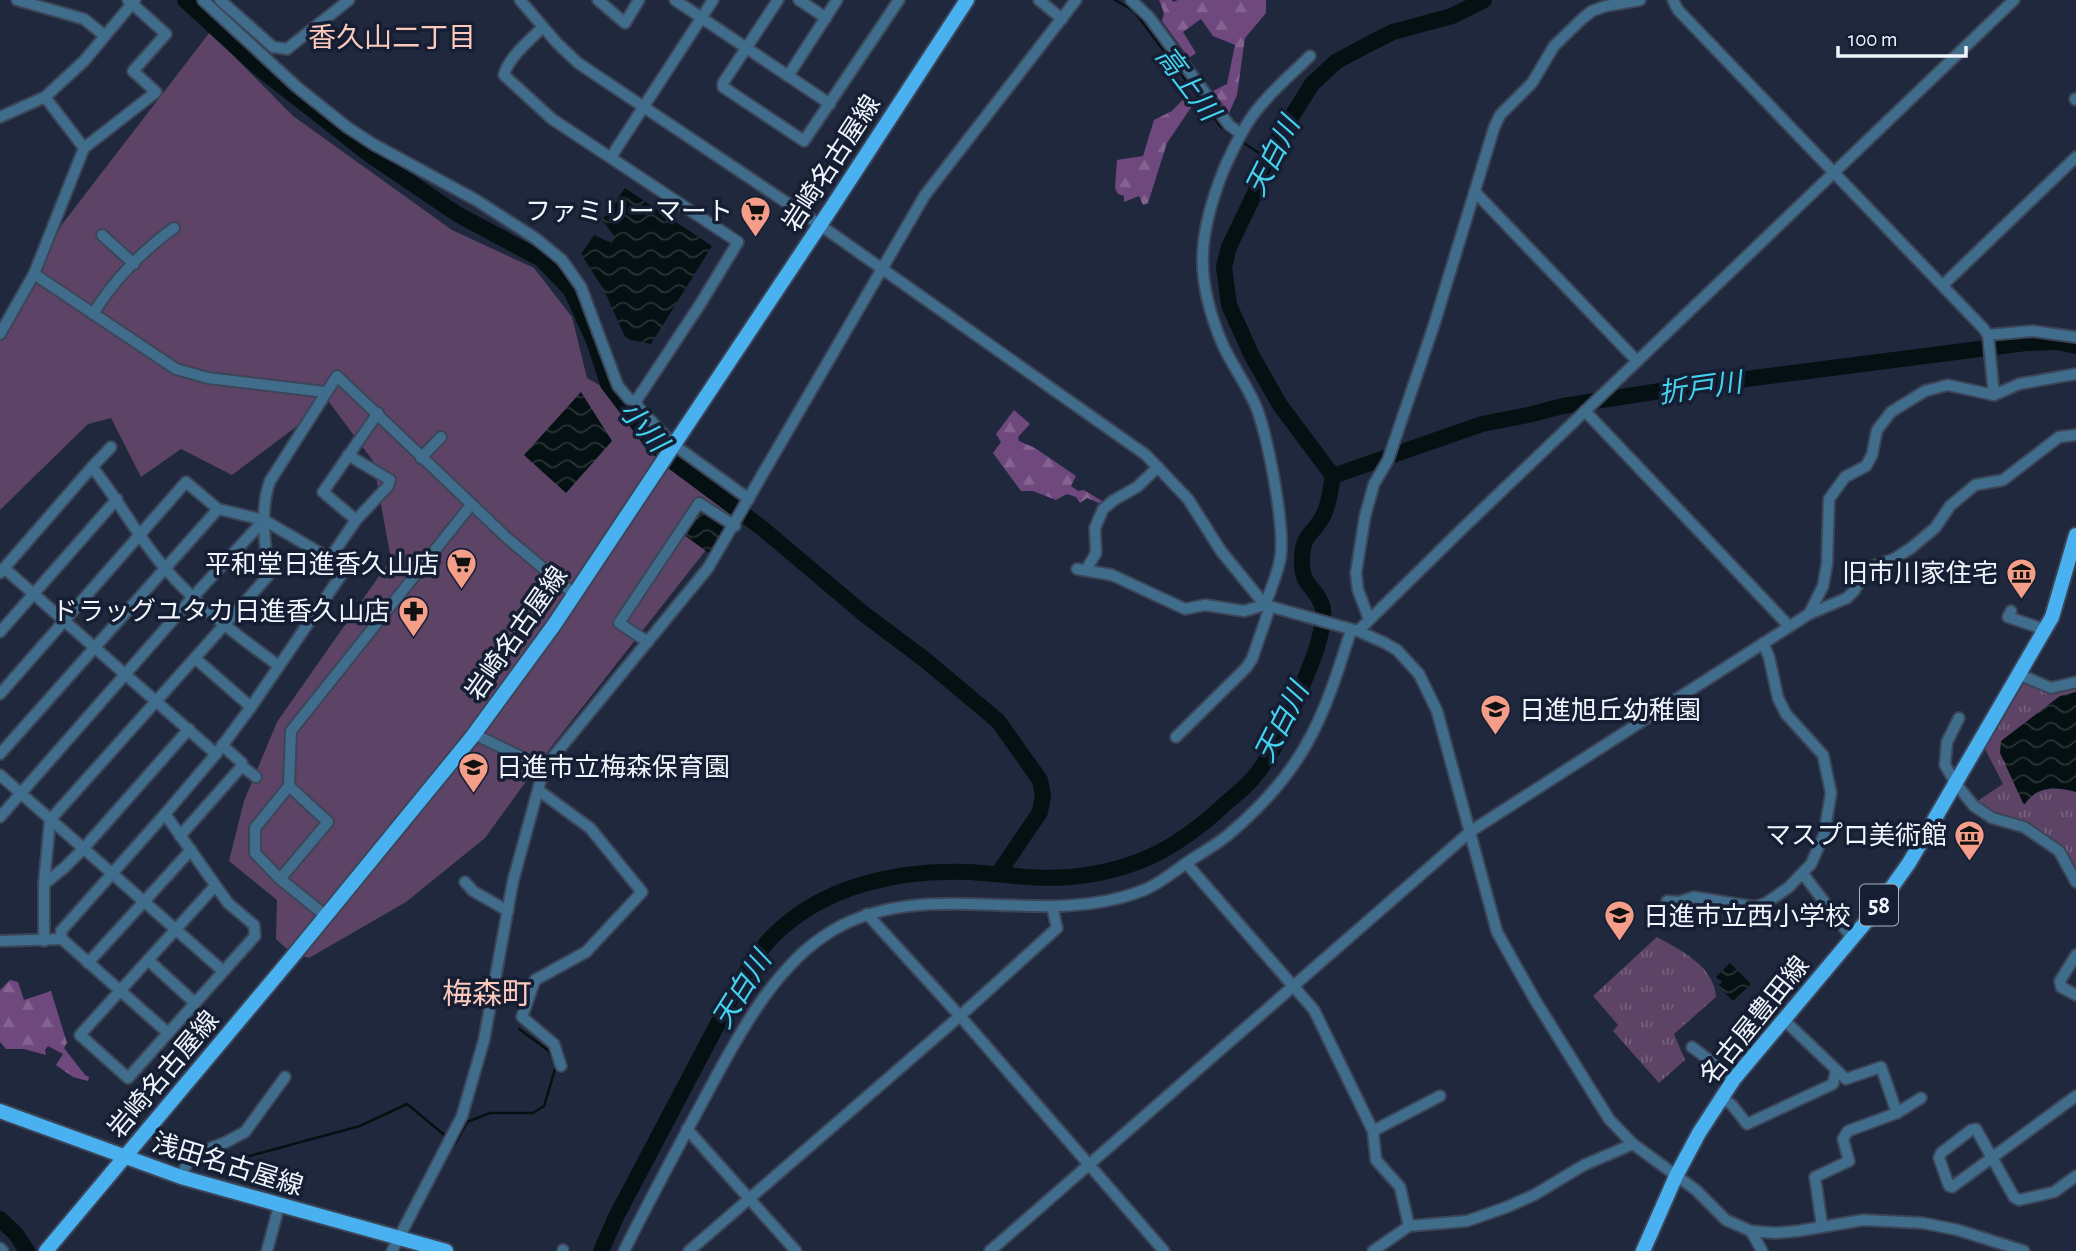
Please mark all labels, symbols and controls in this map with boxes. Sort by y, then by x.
scale bar [1838,14,1966,58]
district label: 香久山二丁目 [308,23,476,53]
text: 100 m [1848,29,1898,50]
water label: 高上川 [1150,41,1226,129]
street label: 岩崎名古屋線 [778,90,885,236]
water label: 天白川 [1240,110,1307,201]
supermarket icon: ファミリーマート [739,194,773,238]
place label: ファミリーマート [525,199,733,225]
water label: 折戸川 [1656,367,1747,409]
water label: 小川 [614,396,675,460]
supermarket icon: 平和堂日進香久山店 [445,547,479,591]
place label: 平和堂日進香久山店 [205,550,439,578]
museum icon: 旧市川家住宅 [2004,556,2038,600]
place label: 旧市川家住宅 [1842,560,1998,587]
street label: 岩崎名古屋線 [461,562,572,705]
pharmacy icon: ドラッグユタカ日進香久山店 [396,594,430,638]
place label: ドラッグユタカ日進香久山店 [52,597,390,625]
water label: 天白川 [1249,676,1316,767]
school or university icon: 日進旭丘幼稚園 [1479,693,1513,737]
place label: 日進旭丘幼稚園 [1519,696,1701,724]
school or university icon: 日進市立梅森保育園 [456,750,490,794]
place label: 日進市立梅森保育園 [496,753,730,781]
museum icon: マスプロ美術館 [1953,818,1987,862]
place label: マスプロ美術館 [1765,822,1947,849]
road number: 58 [1860,884,1898,925]
school or university icon: 日進市立西小学校 [1603,899,1637,943]
place label: 日進市立西小学校 [1643,902,1851,930]
water label: 天白川 [707,943,778,1033]
street label: 名古屋豊田線 [1695,951,1814,1089]
district label: 梅森町 [442,978,532,1010]
street label: 岩崎名古屋線 [103,1006,224,1143]
street label: 浅田名古屋線 [149,1129,306,1200]

